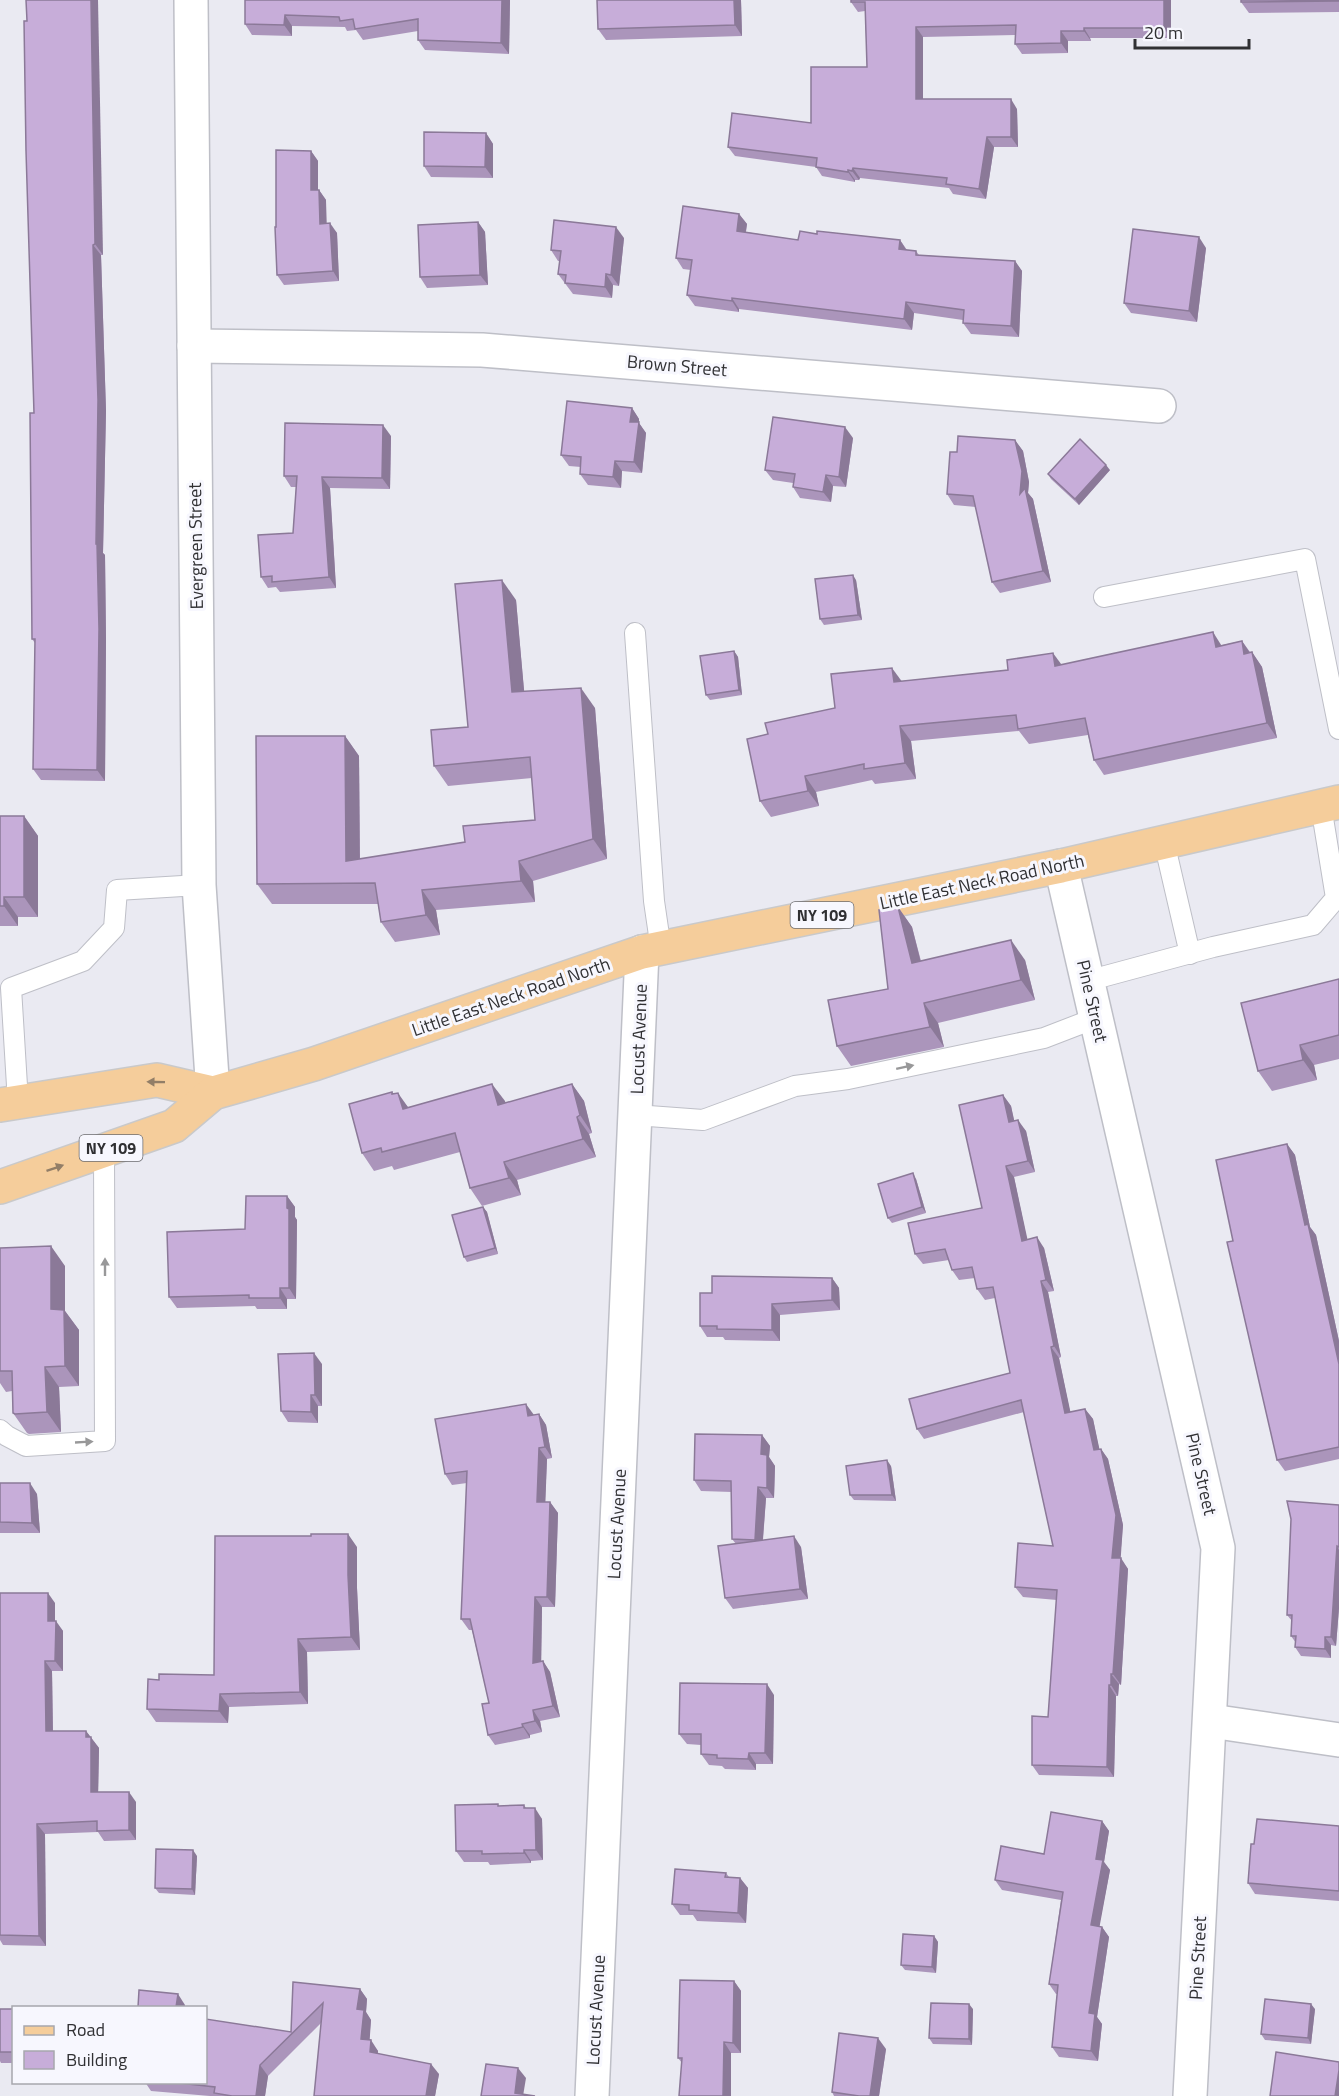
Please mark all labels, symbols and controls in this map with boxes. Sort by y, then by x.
scale bar [1135,12,1249,50]
text: 20 m [1144,19,1183,46]
street label: Brown Street [626,348,729,383]
street label: Evergreen Street [181,482,210,610]
street label: Little East Neck Road North [877,847,1087,916]
road number: NY 109 [790,902,854,928]
street label: Little East Neck Road North [408,950,614,1043]
street label: Pine Street [1070,957,1115,1045]
street label: Locust Avenue [623,983,654,1095]
one-way arrow [896,1062,915,1071]
one-way arrow [147,1077,166,1086]
road number: NY 109 [80,1135,142,1161]
one-way arrow [46,1163,64,1173]
one-way arrow [100,1258,110,1277]
street label: Pine Street [1179,1430,1224,1518]
one-way arrow [75,1438,94,1447]
street label: Locust Avenue [600,1468,633,1580]
street label: Pine Street [1182,1915,1213,2000]
street label: Locust Avenue [579,1954,612,2066]
legend [12,2006,207,2084]
text: Road [66,2016,105,2043]
text: Building [66,2046,127,2073]

